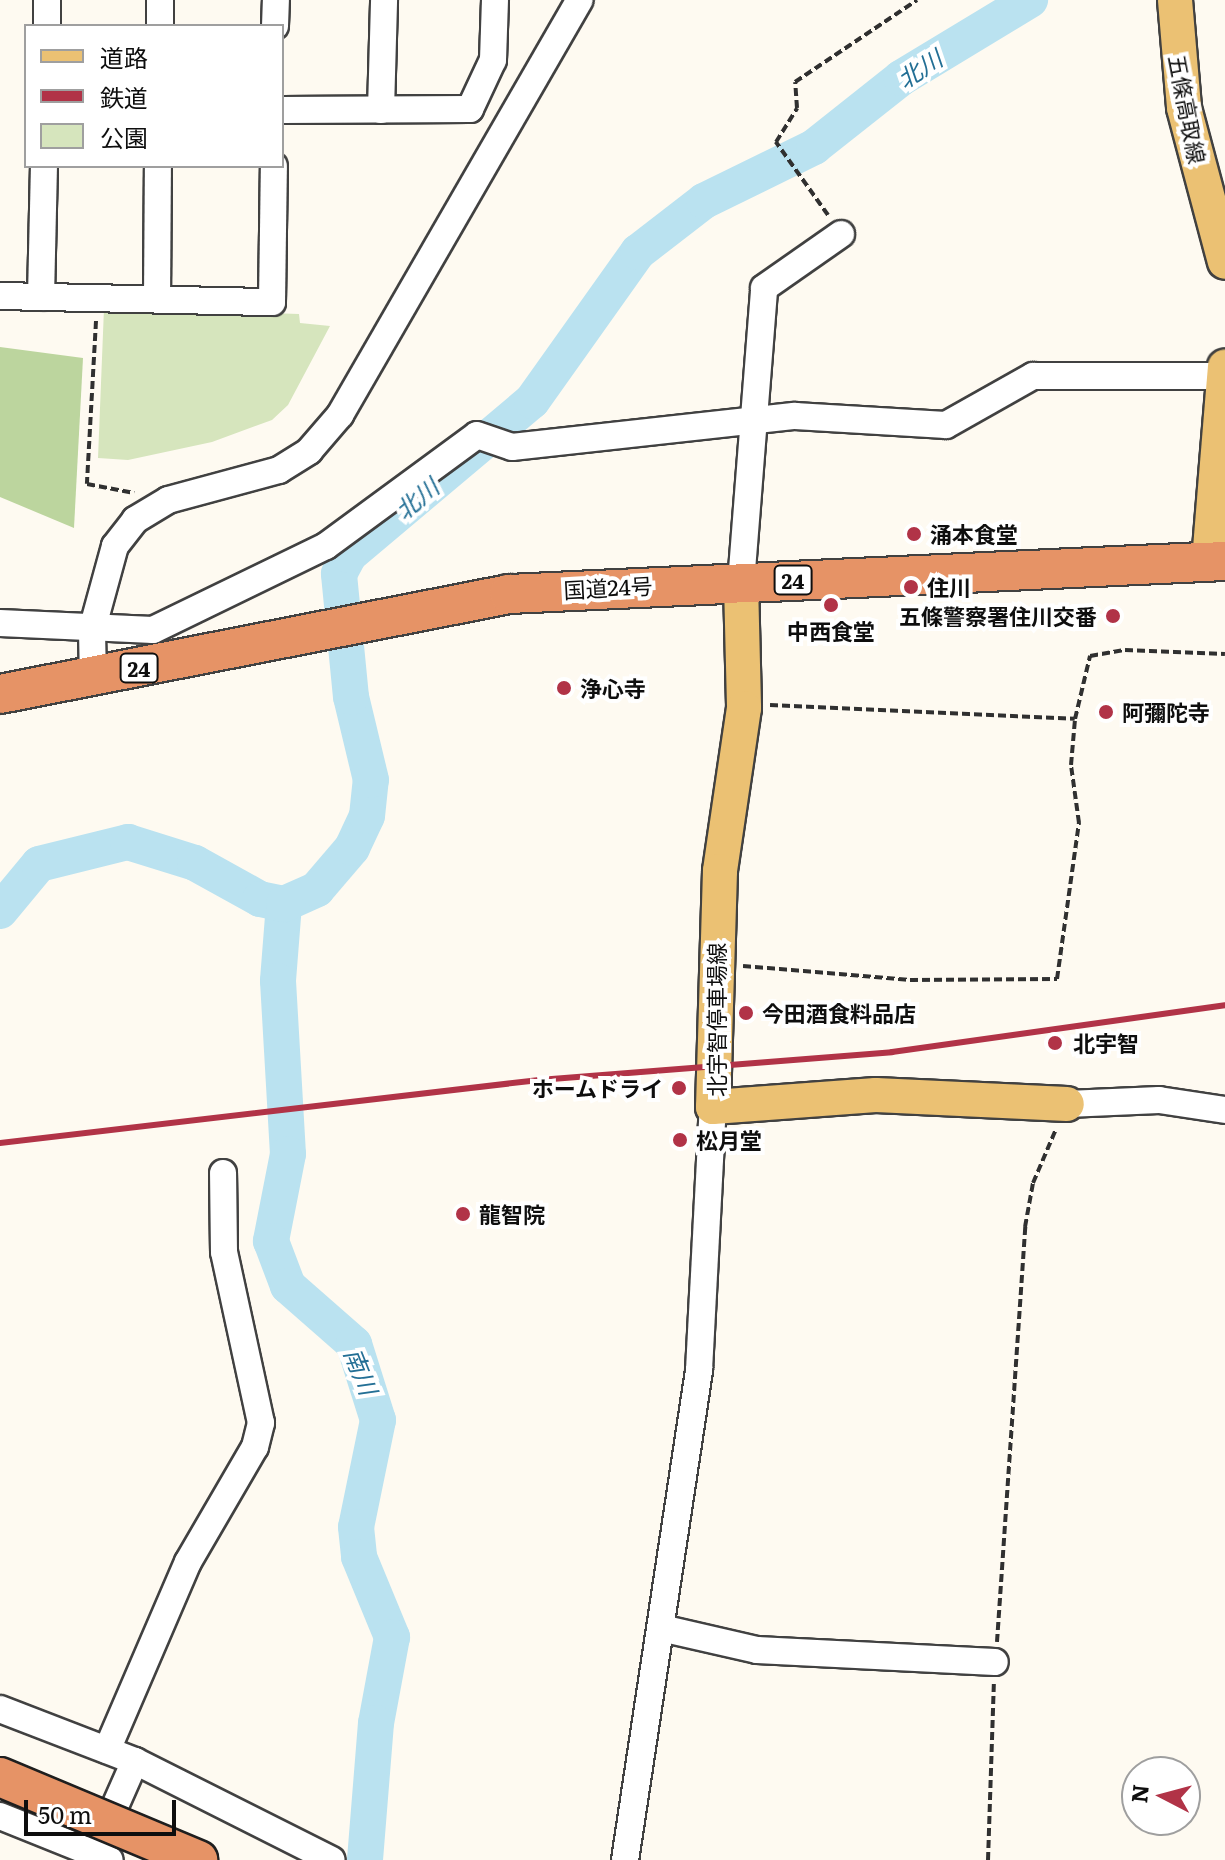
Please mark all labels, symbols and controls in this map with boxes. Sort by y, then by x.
legend [24,24,284,168]
text: 道路 [100,39,148,74]
water label: 北川 [891,43,947,93]
street label: 五條高取線 [1165,52,1211,166]
text: 鉄道 [100,79,148,114]
text: 公園 [100,119,148,154]
water label: 北川 [388,472,444,524]
place label: 涌本食堂 [930,521,1018,547]
marker: 涌本食堂 [905,525,923,543]
road number: 24 [773,564,813,596]
street label: 国道24号 [563,571,653,603]
place label: 住川 [927,574,971,600]
marker: 住川 [902,578,920,596]
marker: 中西食堂 [822,596,840,614]
place label: 五條警察署住川交番 [899,603,1097,629]
marker: 五條警察署住川交番 [1104,607,1122,625]
place label: 中西食堂 [787,618,875,644]
road number: 24 [119,652,159,684]
place label: 浄心寺 [580,675,646,701]
marker: 浄心寺 [555,679,573,697]
place label: 阿彌陀寺 [1122,699,1210,725]
marker: 阿彌陀寺 [1097,703,1115,721]
street label: 北宇智停車場線 [703,943,729,1097]
place label: 今田酒食料品店 [762,1000,916,1026]
marker: 今田酒食料品店 [737,1004,755,1022]
place label: 北宇智 [1073,1030,1139,1056]
marker: 北宇智 [1044,1032,1066,1054]
place label: ホームドライ [531,1075,663,1101]
marker: ホームドライ [670,1079,688,1097]
place label: 松月堂 [696,1127,762,1153]
marker: 松月堂 [671,1131,689,1149]
place label: 龍智院 [479,1201,545,1227]
marker: 龍智院 [454,1205,472,1223]
water label: 南川 [340,1343,384,1399]
north arrow [1121,1756,1201,1836]
text: N [1121,1783,1156,1805]
scale bar [28,1784,180,1834]
text: 50 m [38,1796,92,1831]

